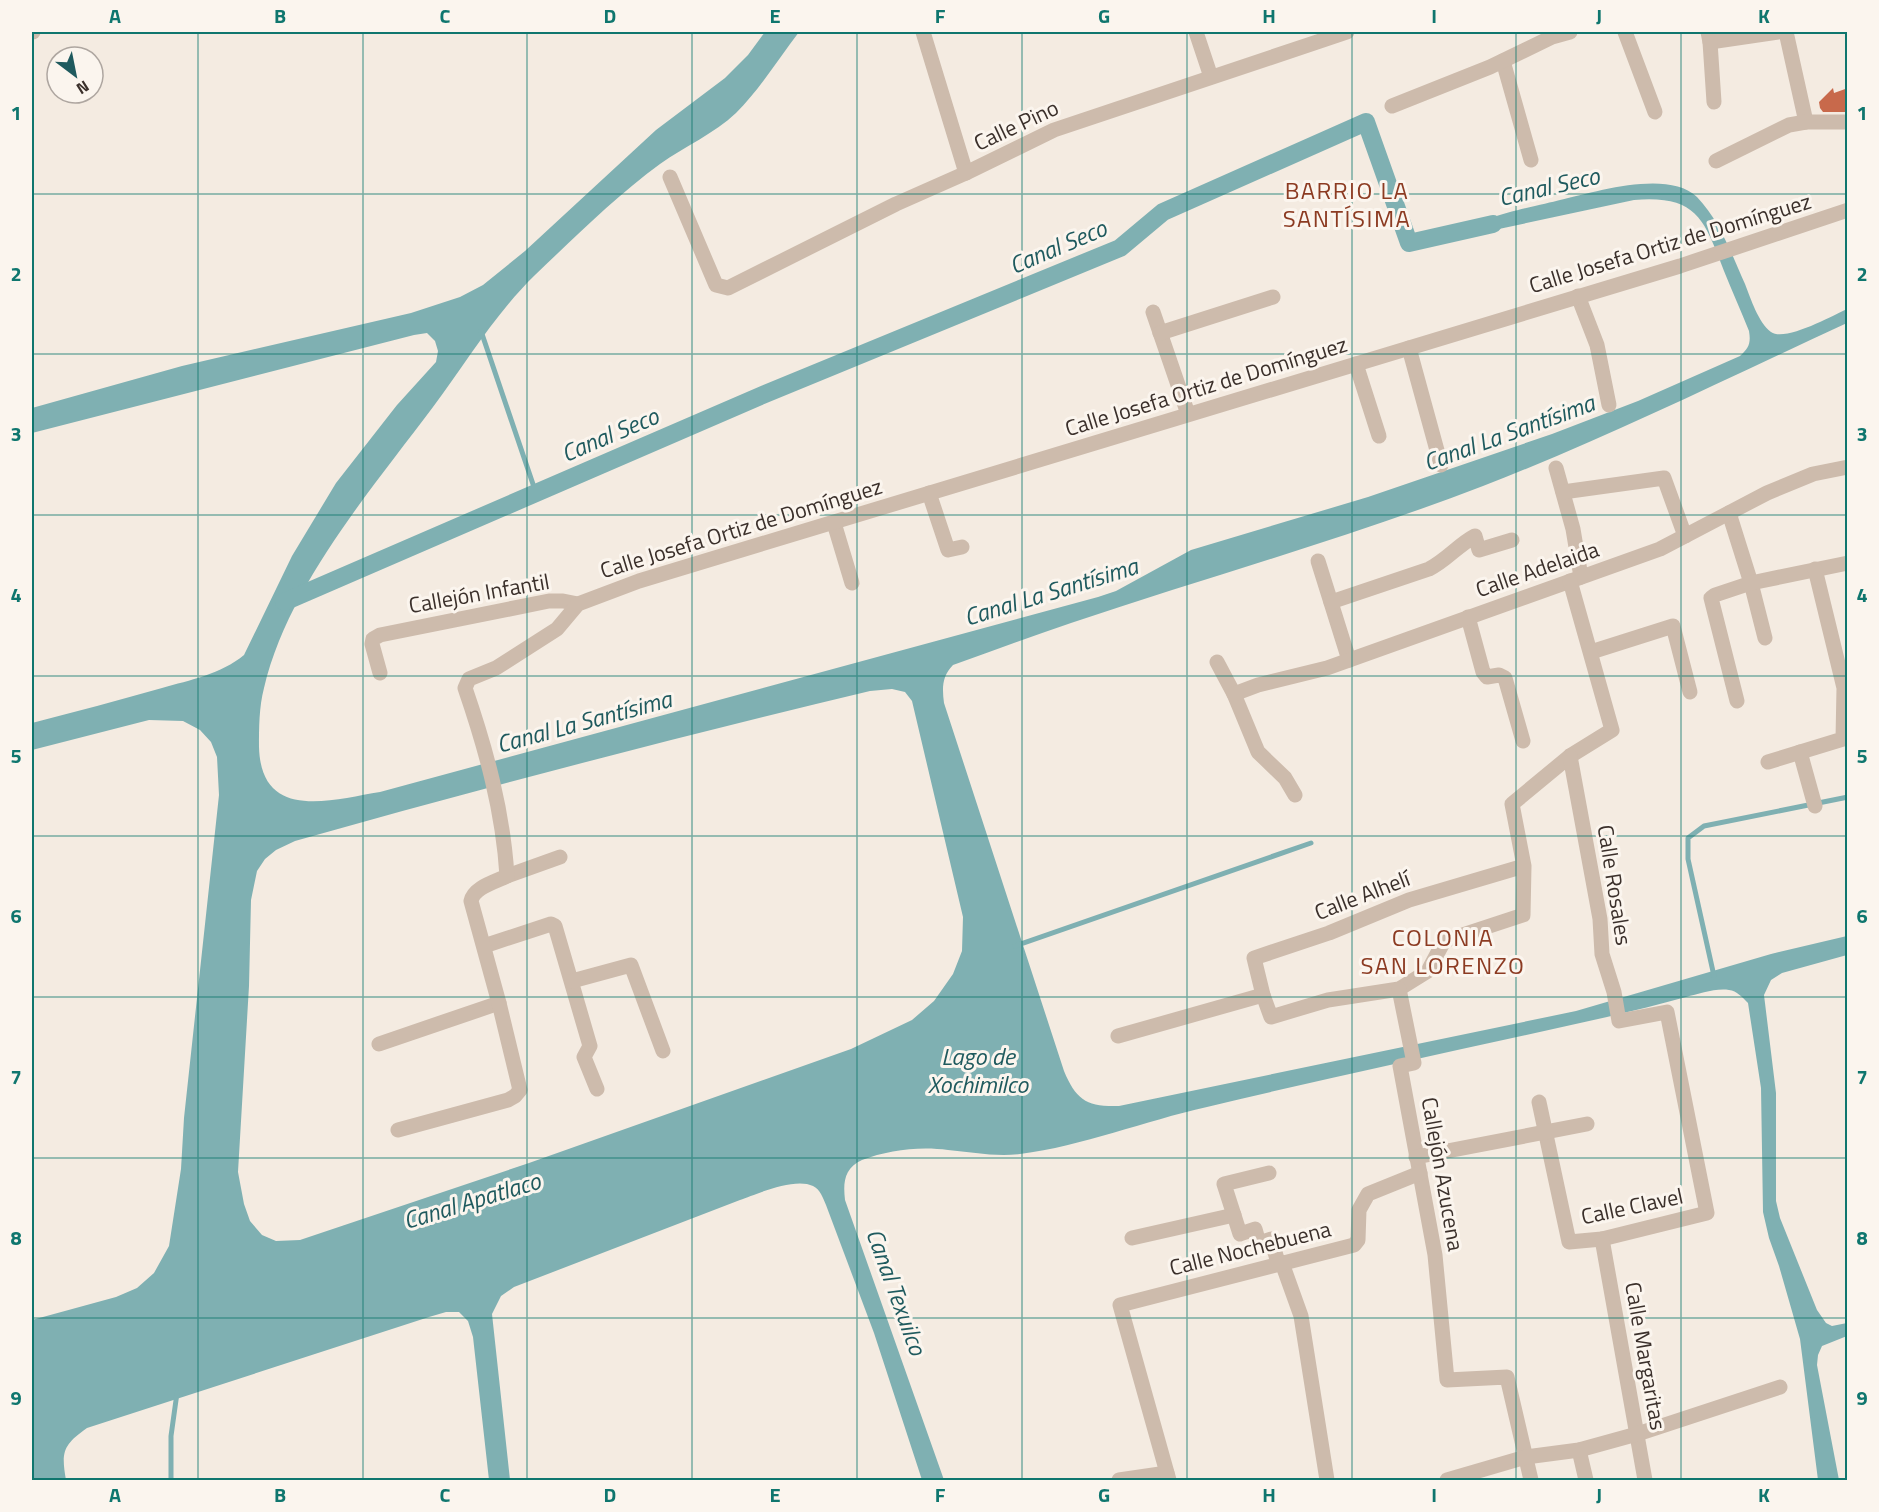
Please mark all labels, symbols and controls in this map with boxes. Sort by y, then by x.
text: A [109,0,121,31]
text: B [274,0,286,31]
text: C [440,0,451,31]
text: D [604,0,616,31]
text: E [769,0,781,31]
text: F [935,0,946,31]
text: G [1098,0,1110,31]
text: H [1262,0,1276,31]
text: I [1431,0,1437,31]
text: J [1596,0,1602,31]
text: K [1758,0,1770,31]
north arrow [45,45,105,105]
text: N [72,75,94,101]
street label: Calle Pino [968,90,1064,160]
text: 1 [10,97,22,128]
text: 1 [1856,97,1868,128]
water label: Canal Seco [1495,157,1604,215]
district label: BARRIO LA SANTÍSIMA [1283,172,1411,236]
street label: Calle Josefa Ortiz de Domínguez [1525,184,1815,302]
water label: Canal Seco [1003,209,1113,283]
text: 2 [10,258,22,289]
text: 2 [1856,258,1868,289]
street label: Calle Josefa Ortiz de Domínguez [1061,327,1351,445]
water label: Canal La Santísima [1418,384,1601,480]
water label: Canal Seco [555,397,665,471]
text: 3 [10,418,22,449]
text: 3 [1856,418,1868,449]
street label: Calle Josefa Ortiz de Domínguez [596,469,886,587]
street label: Calle Adelaida [1471,532,1603,606]
water label: Canal La Santísima [959,547,1144,635]
street label: Callejón Infantil [406,564,552,622]
text: 4 [10,579,22,610]
text: 4 [1856,579,1868,610]
water label: Canal La Santísima [492,680,677,762]
text: 5 [10,740,22,771]
text: 5 [1856,740,1868,771]
street label: Calle Rosales [1589,822,1641,948]
street label: Calle Alhelí [1309,860,1417,929]
text: 6 [10,900,22,931]
text: 6 [1856,900,1868,931]
district label: COLONIA SAN LORENZO [1361,919,1525,983]
water label: Lago de Xochimilco [928,1038,1029,1102]
text: 7 [10,1061,22,1092]
text: 7 [1856,1061,1868,1092]
street label: Callejón Azucena [1413,1094,1473,1254]
water label: Canal Apatlaco [399,1162,546,1238]
street label: Calle Clavel [1578,1179,1686,1233]
street label: Calle Nochebuena [1166,1212,1334,1284]
text: 8 [10,1222,22,1253]
text: 8 [1856,1222,1868,1253]
water label: Canal Texuilco [857,1223,937,1361]
street label: Calle Margaritas [1616,1279,1676,1433]
text: 9 [10,1382,22,1413]
text: 9 [1856,1382,1868,1413]
text: A [109,1479,121,1510]
text: B [274,1479,286,1510]
text: C [440,1479,451,1510]
text: D [604,1479,616,1510]
text: E [769,1479,781,1510]
text: F [935,1479,946,1510]
text: G [1098,1479,1110,1510]
text: H [1262,1479,1276,1510]
text: I [1431,1479,1437,1510]
text: J [1596,1479,1602,1510]
text: K [1758,1479,1770,1510]

